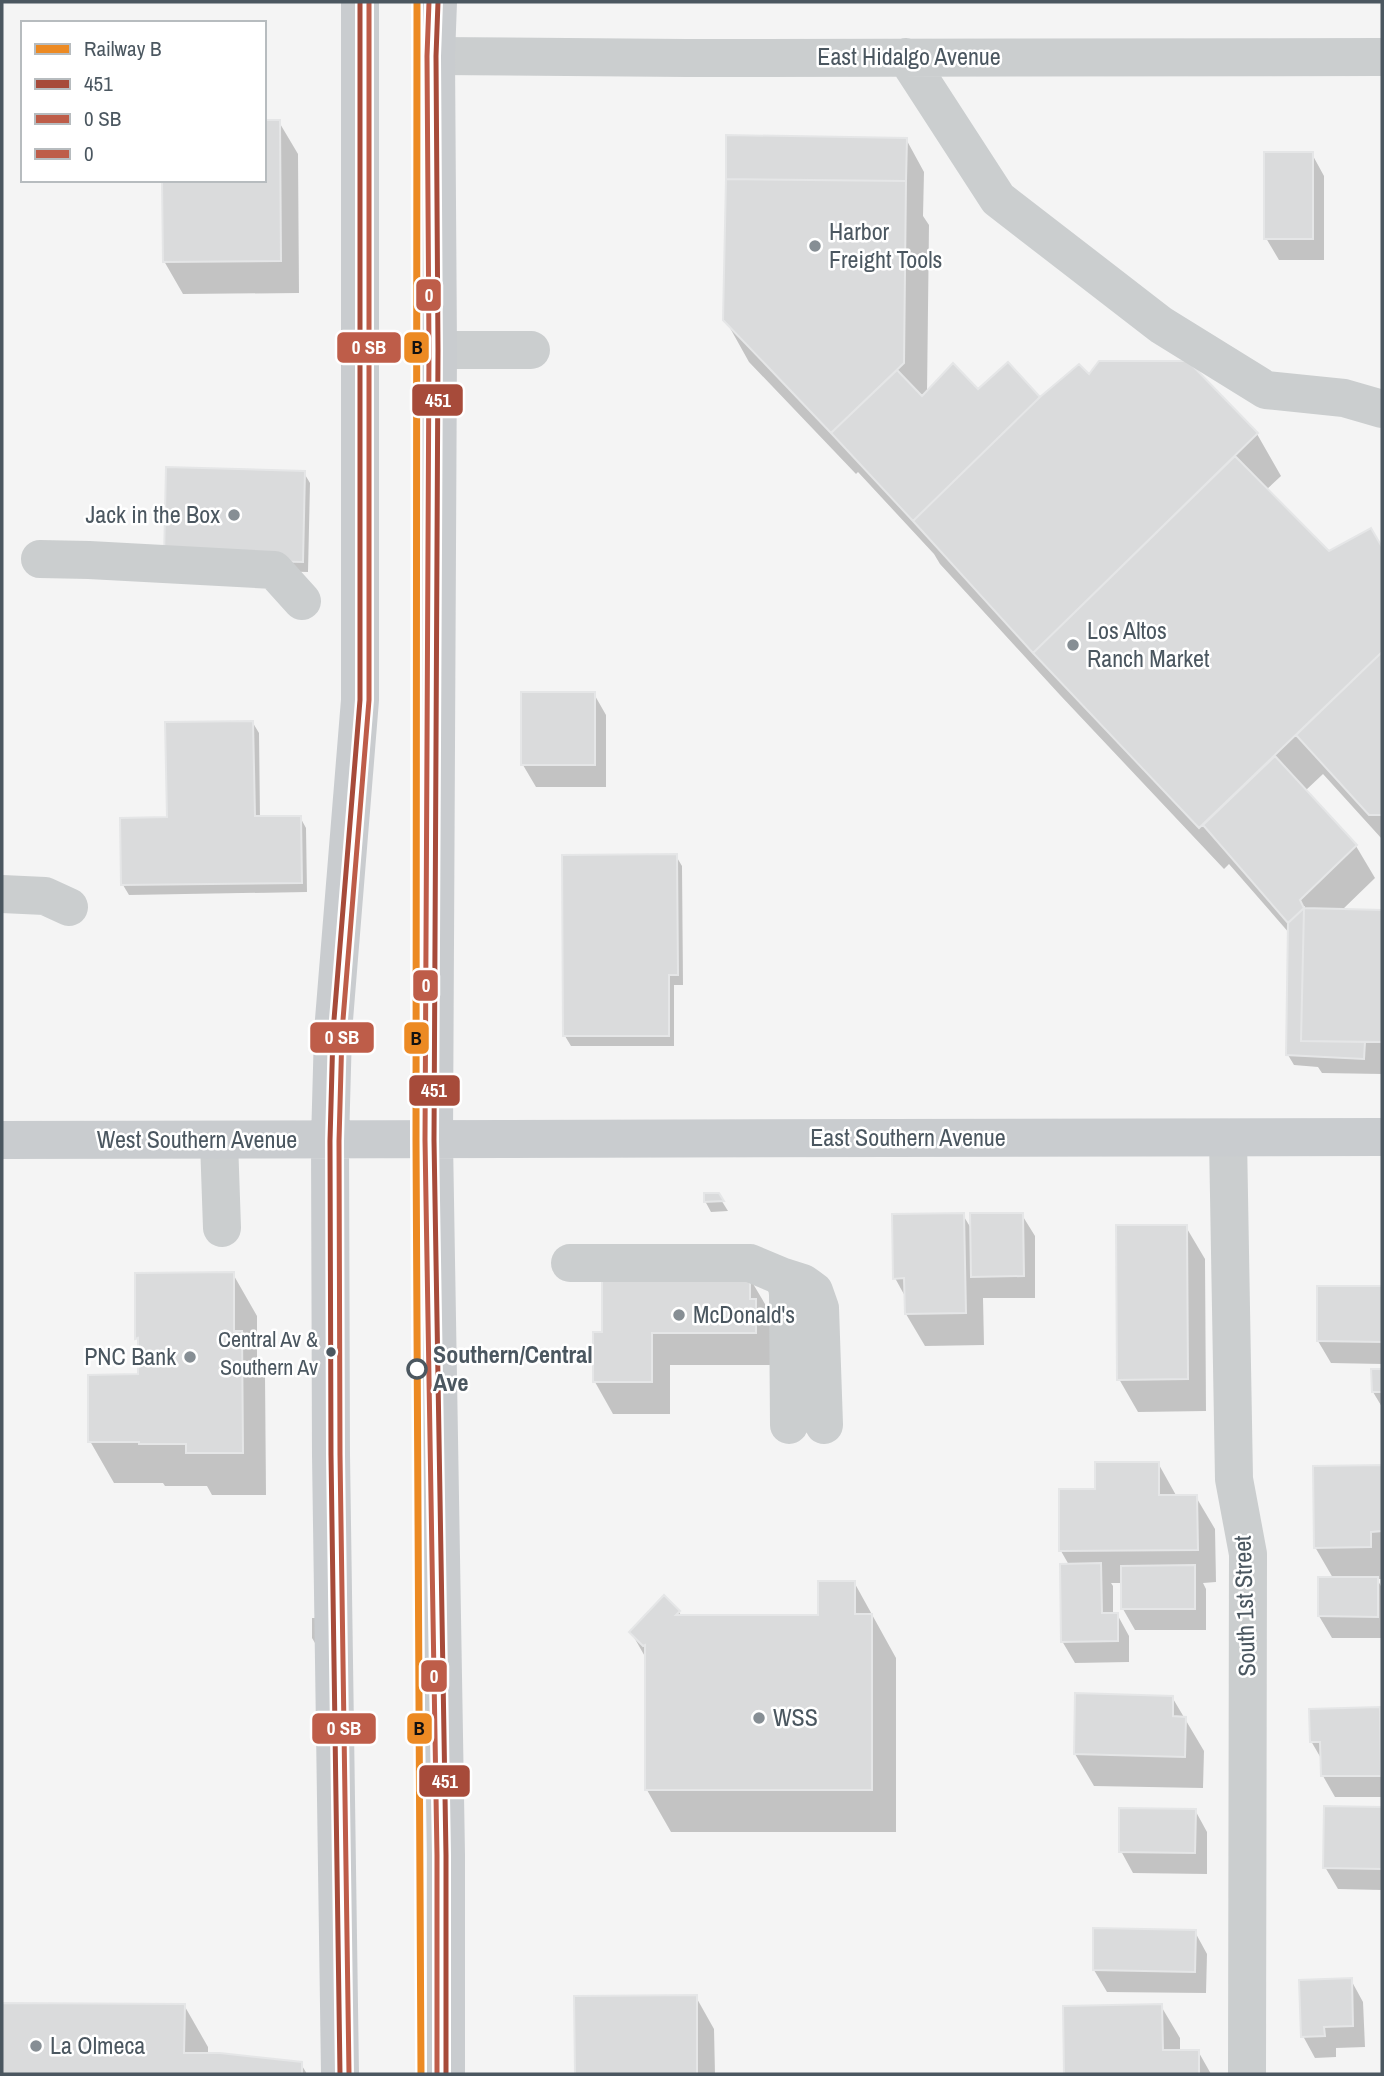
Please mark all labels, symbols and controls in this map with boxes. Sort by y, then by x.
legend [21,21,266,182]
text: Railway B [84,34,162,63]
street label: East Hidalgo Avenue [817,40,1001,72]
text: 451 [84,69,113,98]
text: 0 SB [84,104,121,133]
text: 0 [84,139,94,168]
place label: Harbor Freight Tools [829,215,942,275]
marker: Harbor Freight Tools [807,238,823,254]
line badge: 0 [415,278,442,312]
text: 0 [425,282,434,308]
line badge: 0 SB [336,331,402,364]
line badge: B [403,331,430,364]
text: 0 SB [352,334,386,360]
text: B [411,334,423,360]
line badge: 451 [411,383,464,417]
text: 451 [425,387,451,413]
place label: Jack in the Box [85,498,220,530]
marker: Jack in the Box [226,507,242,523]
place label: Los Altos Ranch Market [1087,614,1210,674]
marker: Los Altos Ranch Market [1065,637,1081,653]
line badge: 0 [412,969,439,1002]
text: 0 [422,972,431,998]
line badge: 0 SB [309,1021,375,1054]
line badge: B [403,1021,430,1055]
text: 0 SB [325,1024,359,1050]
text: B [410,1025,422,1051]
line badge: 451 [408,1074,461,1107]
text: 451 [421,1077,447,1103]
street label: East Southern Avenue [810,1121,1006,1153]
street label: West Southern Avenue [97,1123,297,1155]
place label: McDonald's [693,1298,795,1330]
marker: McDonald's [671,1307,687,1323]
place label: Central Av & Southern Av [218,1324,318,1382]
place label: Southern/Central Ave [433,1338,593,1398]
place label: PNC Bank [84,1340,176,1372]
marker: Central Av & Southern Av [324,1345,338,1359]
marker: PNC Bank [182,1349,198,1365]
marker: Southern/Central Ave [407,1359,427,1379]
street label: South 1st Street [1226,1534,1262,1677]
line badge: 0 [420,1659,448,1693]
text: 0 [430,1663,439,1689]
place label: WSS [773,1701,818,1733]
marker: WSS [751,1710,767,1726]
line badge: 0 SB [311,1712,377,1745]
line badge: B [406,1712,433,1745]
text: 0 SB [327,1715,361,1741]
text: B [413,1715,425,1741]
line badge: 451 [418,1764,471,1798]
text: 451 [432,1768,458,1794]
place label: La Olmeca [50,2029,145,2061]
marker: La Olmeca [28,2038,44,2054]

